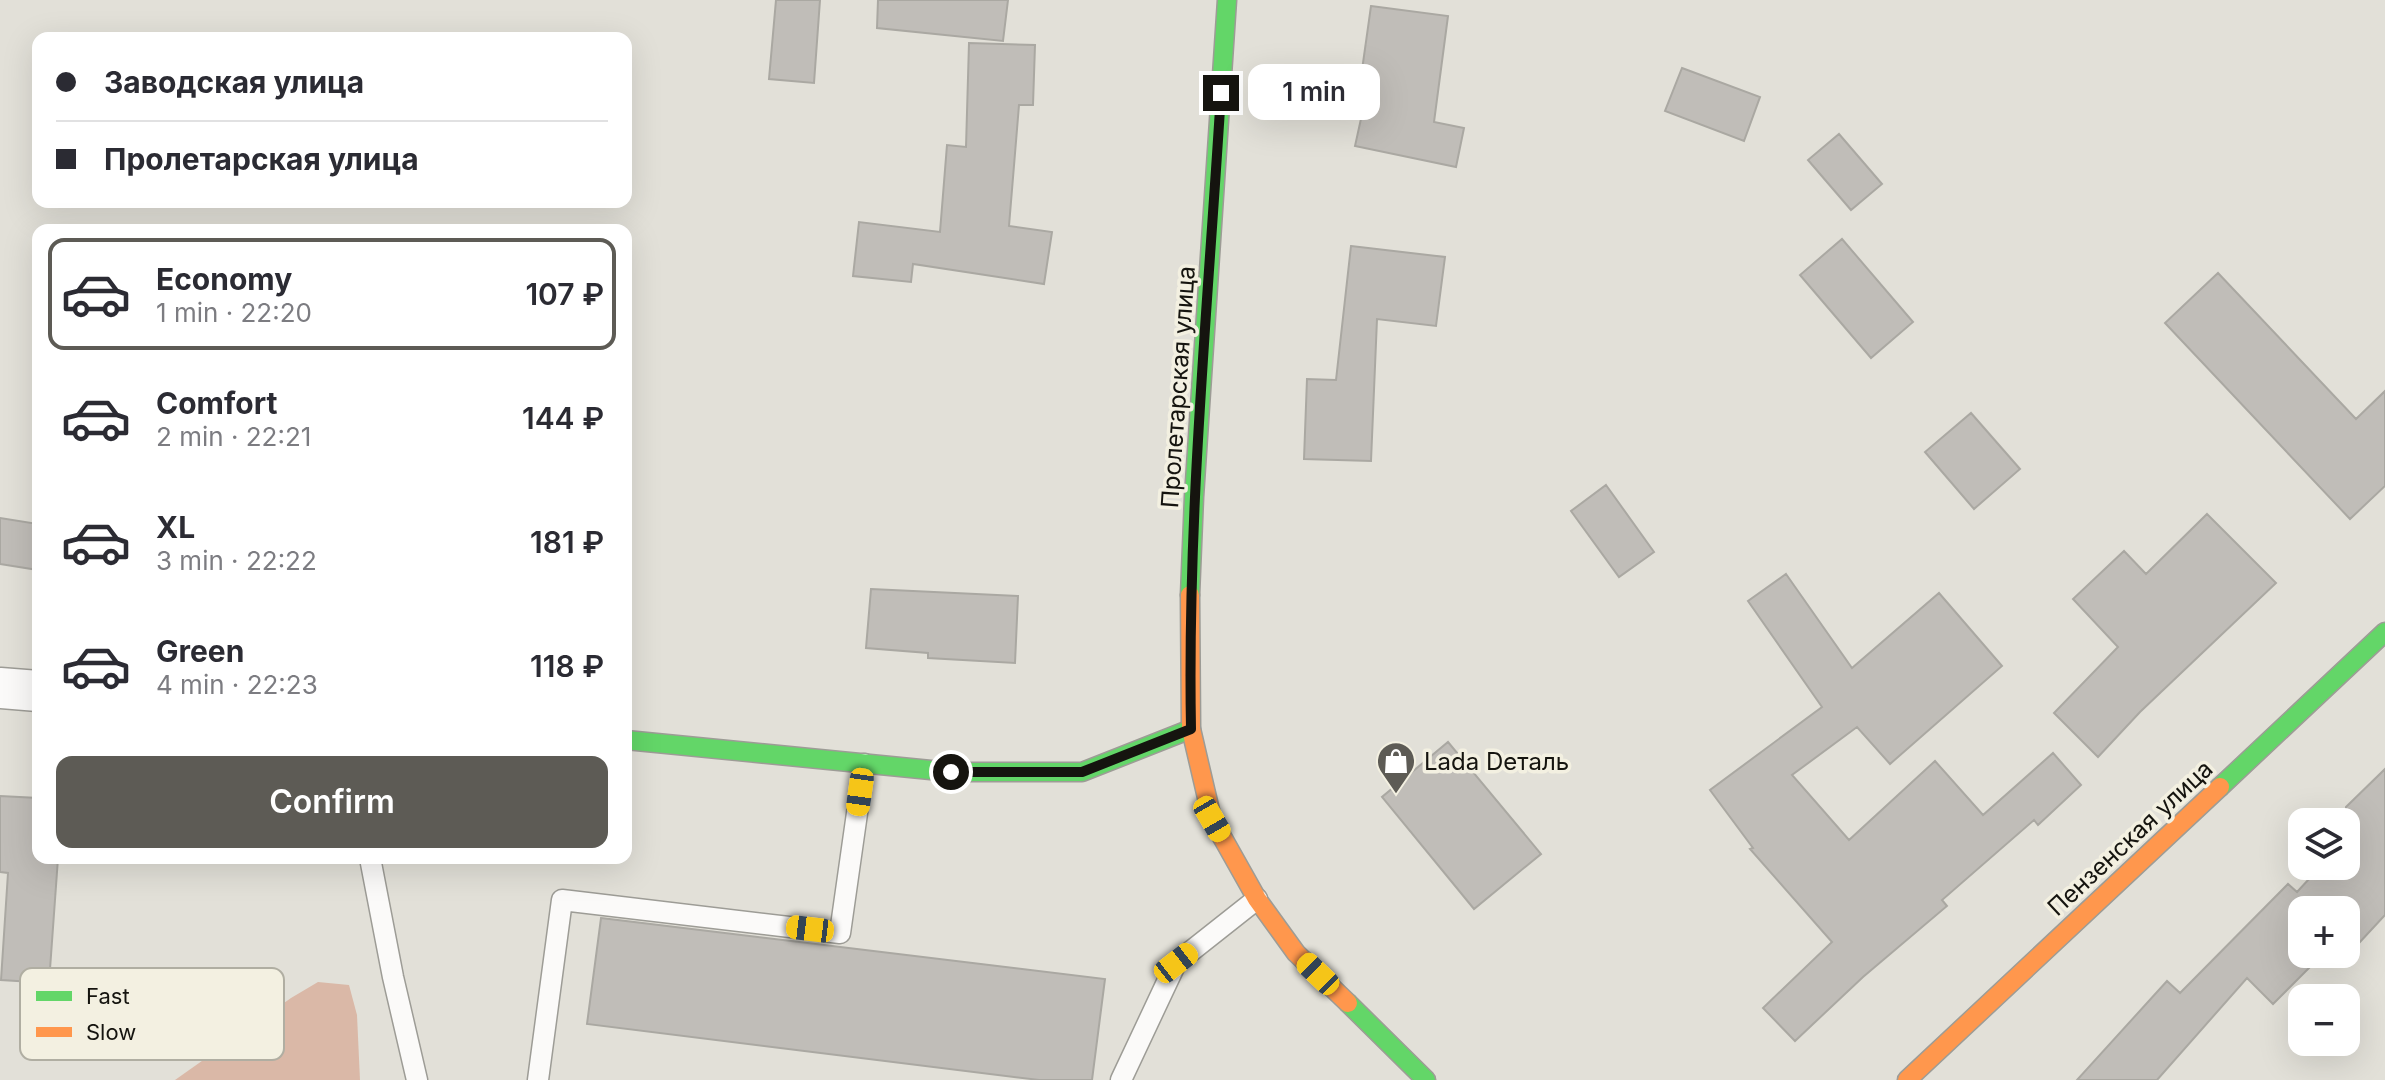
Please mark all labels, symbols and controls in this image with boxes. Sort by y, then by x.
text: Заводская улица [104,64,364,100]
callout: 1 min [1249,65,1381,121]
route end [1203,75,1239,111]
text: 1 min [1282,76,1346,107]
text: Пролетарская улица [104,141,419,177]
icon: car [60,258,132,330]
text: Economy [156,261,292,297]
street label: Пролетарская улица [1155,265,1201,509]
text: 107 ₽ [525,276,604,312]
text: 1 min · 22:20 [156,297,312,328]
icon: car [60,382,132,454]
text: Comfort [156,385,277,421]
text: 144 ₽ [522,400,604,436]
text: 2 min · 22:21 [156,421,311,452]
icon: car [60,506,132,578]
text: XL [156,509,195,545]
text: 181 ₽ [530,524,604,560]
text: 3 min · 22:22 [156,545,317,576]
icon: car [60,630,132,702]
text: Green [156,633,244,669]
text: 118 ₽ [530,648,604,684]
text: 4 min · 22:23 [156,669,318,700]
shop icon: Lada Dеталь [1375,740,1417,795]
place label: Lada Dеталь [1424,747,1569,776]
route start [933,754,969,790]
street label: Пензенская улица [2042,754,2218,922]
button: Confirm [56,756,608,848]
car [845,767,875,817]
car [1190,792,1234,846]
map controls [2288,808,2360,1056]
button: layers [2288,808,2360,880]
button: + [2288,896,2360,968]
car [785,914,835,944]
car [1150,939,1202,987]
car [1292,949,1344,999]
legend [20,968,284,1060]
text: Fast [86,983,130,1009]
button: − [2288,984,2360,1056]
text: Slow [86,1019,136,1045]

